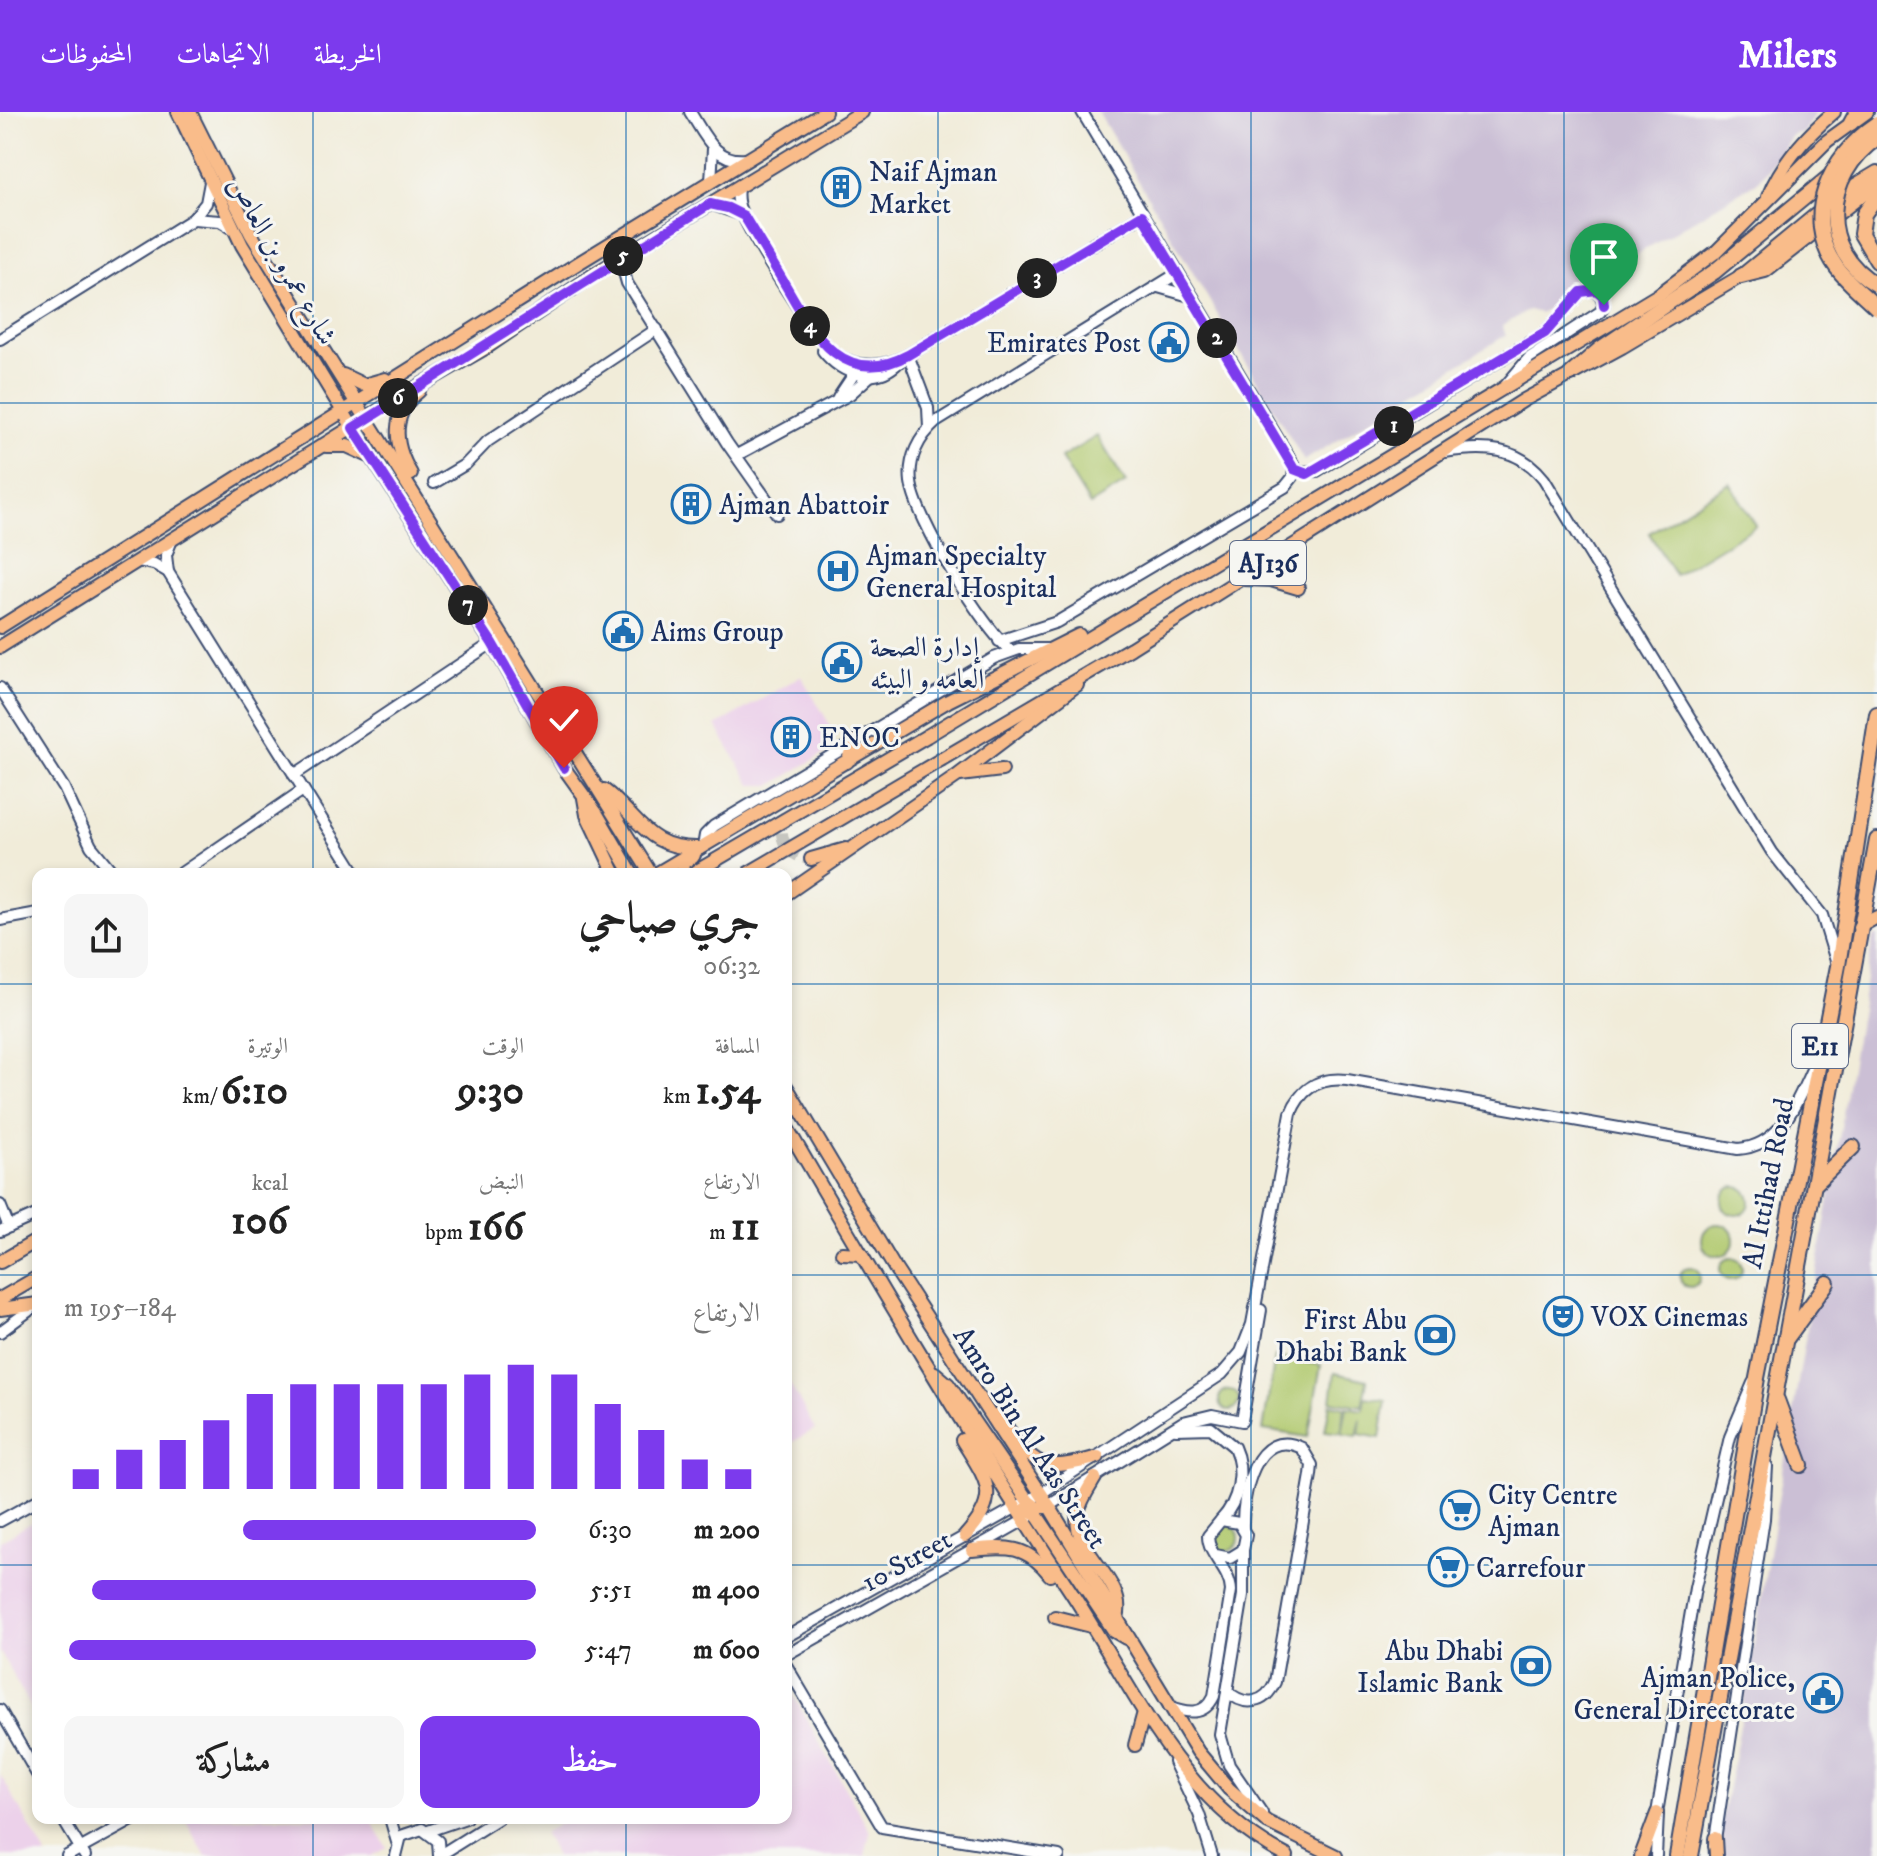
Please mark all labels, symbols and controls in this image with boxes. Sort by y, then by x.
text: Milers [1739,32,1837,80]
text: المحفوظات [40,37,132,72]
text: الاتجاهات [176,37,270,72]
text: الخريطة [314,37,382,72]
place label: Naif Ajman Market [869,155,998,222]
building icon: Naif Ajman Market [820,166,862,208]
street label: شارع عمرو بن العاص [215,170,344,354]
pin [1570,223,1638,305]
icon: arrive [1582,235,1626,279]
pin: 5 [603,236,643,276]
text: 5 [618,242,628,269]
pin: 3 [1017,258,1057,298]
text: 3 [1033,264,1041,291]
pin: 4 [790,306,830,346]
text: 4 [804,312,816,339]
pin: 2 [1197,318,1237,358]
public building icon: Emirates Post [1148,321,1190,363]
text: 2 [1212,324,1222,351]
place label: Emirates Post [987,326,1141,361]
pin: 6 [378,378,418,418]
text: 6 [392,384,404,411]
pin: 1 [1374,406,1414,446]
text: 1 [1390,412,1398,439]
building icon: Ajman Abattoir [670,483,712,525]
place label: Ajman Abattoir [719,488,890,523]
place label: Ajman Specialty General Hospital [866,539,1057,606]
road number: AJ136 [1230,541,1306,585]
hospital icon: Ajman Specialty General Hospital [817,550,859,592]
pin: 7 [448,585,488,625]
text: 7 [462,591,474,618]
public building icon: Aims Group [602,610,644,652]
place label: Aims Group [651,615,784,650]
place label: إدارة الصحة العامه و البيئه [870,630,984,697]
public building icon: إدارة الصحة العامه و البيئه [821,641,863,683]
pin [530,686,598,768]
icon: check [542,698,586,742]
building icon: ENOC [770,716,812,758]
place label: ENOC [819,721,900,756]
text: جري صباحي [579,892,760,947]
button: share [64,894,148,978]
text: 06:32 [703,950,760,983]
road number: E11 [1792,1024,1848,1068]
text: الوتيرة [247,1033,288,1060]
text: الوقت [482,1033,524,1060]
text: المسافة [715,1033,760,1060]
text: 6:10 [221,1067,288,1117]
text: 9:30 [457,1067,524,1117]
text: 1.54 [696,1067,760,1117]
text: /km [183,1083,221,1110]
text: km [663,1083,696,1110]
street label: Al Ittihad Road [1735,1095,1802,1272]
text: النبض [479,1169,524,1196]
text: الارتفاع [703,1169,760,1196]
text: kcal [252,1170,288,1197]
text: 106 [231,1197,288,1247]
text: 166 [468,1203,524,1253]
text: 11 [731,1203,760,1253]
text: bpm [425,1219,468,1246]
text: m [709,1219,731,1246]
text: 184–195 m [64,1292,176,1325]
theatre icon: VOX Cinemas [1542,1295,1584,1337]
text: الارتفاع [693,1297,760,1330]
place label: VOX Cinemas [1590,1300,1748,1335]
place label: First Abu Dhabi Bank [1275,1303,1407,1370]
bank icon: First Abu Dhabi Bank [1414,1314,1456,1356]
street label: Amro Bin Al Aas Street [945,1320,1115,1556]
place label: City Centre Ajman [1488,1478,1618,1545]
supermarket icon: City Centre Ajman [1439,1489,1481,1531]
text: 6:30 [588,1514,632,1547]
text: 200 m [694,1514,760,1547]
street label: 10 Street [856,1522,958,1600]
supermarket icon: Carrefour [1427,1546,1469,1588]
place label: Carrefour [1476,1551,1586,1586]
text: 5:51 [590,1574,632,1607]
text: 400 m [692,1574,760,1607]
text: 5:47 [584,1634,632,1667]
text: 600 m [693,1634,760,1667]
place label: Abu Dhabi Islamic Bank [1357,1634,1503,1701]
bank icon: Abu Dhabi Islamic Bank [1510,1645,1552,1687]
place label: Ajman Police, General Directorate [1573,1661,1795,1728]
public building icon: Ajman Police, General Directorate [1802,1672,1844,1714]
button: مشاركة [64,1716,404,1808]
button: حفظ [420,1716,760,1808]

